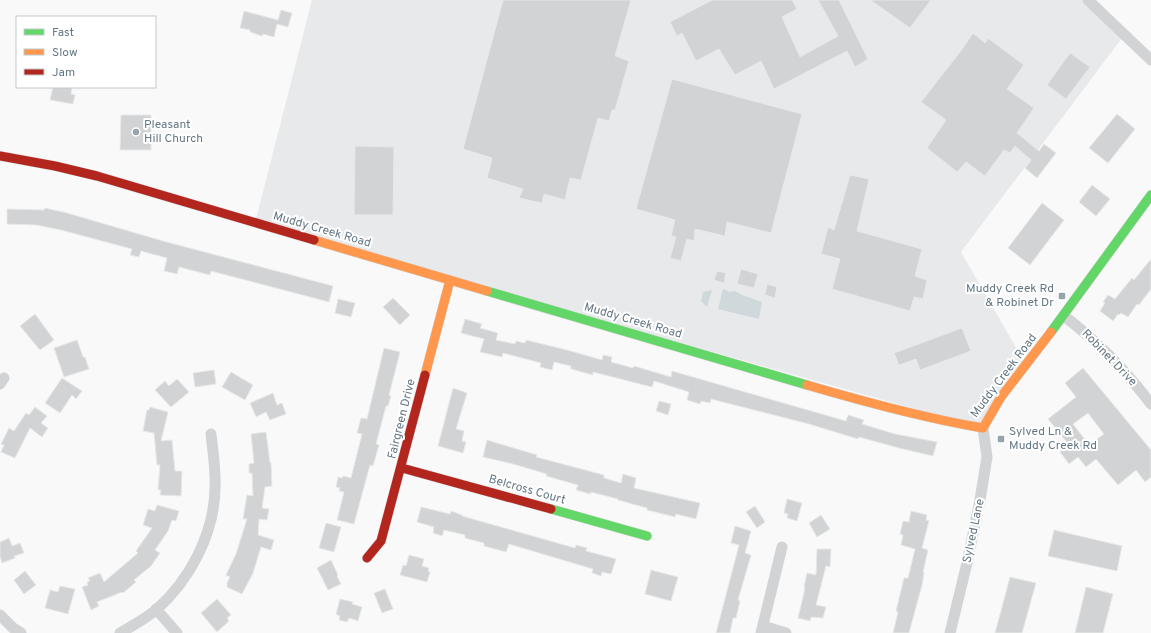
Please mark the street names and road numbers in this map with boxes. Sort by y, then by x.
street label: Muddy Creek Road [271,208,373,252]
street label: Muddy Creek Road [582,299,684,343]
street label: Robinet Drive [1078,326,1140,390]
street label: Muddy Creek Road [967,331,1041,421]
street label: Fairgreen Drive [384,377,420,461]
street label: Belcross Court [487,471,567,509]
street label: Sylved Lane [959,497,989,565]

